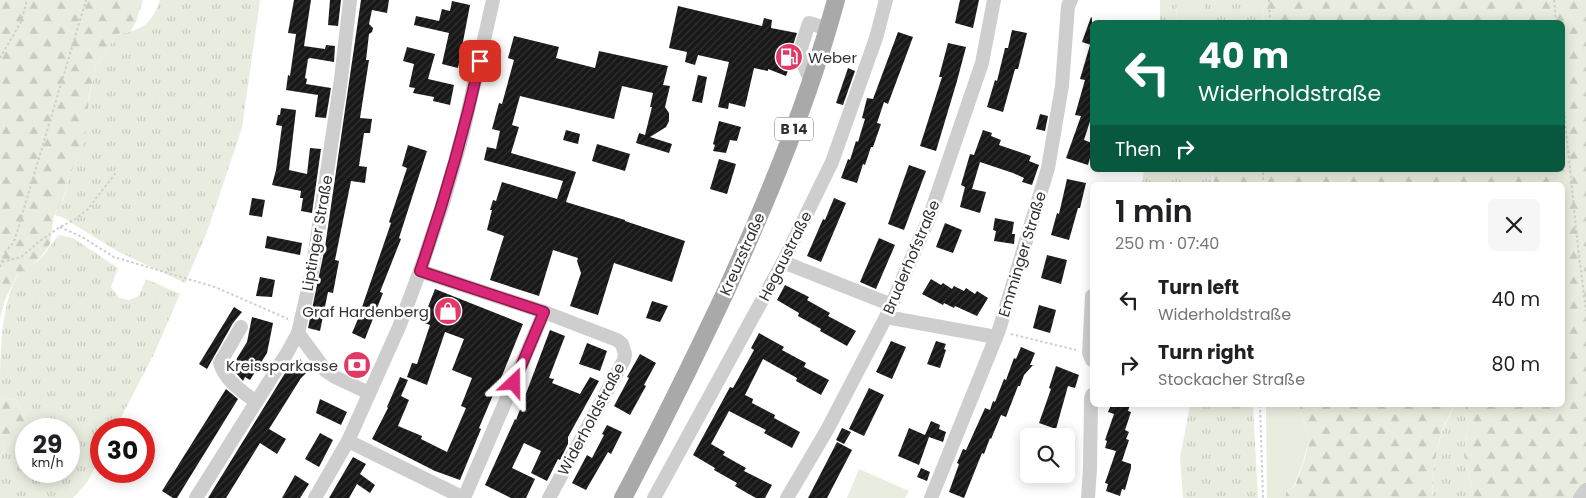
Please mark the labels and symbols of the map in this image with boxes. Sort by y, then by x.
pin [459,40,501,82]
fuel station icon: Weber [774,42,804,72]
place label: Weber [808,47,857,68]
road number: B 14 [775,118,813,140]
street label: Liptinger Straße [296,173,338,293]
street label: Emminger Straße [993,189,1051,319]
street label: Bruderhofstraße [877,197,945,317]
street label: Hegaustraße [753,208,817,304]
street label: Kreuzstraße [714,209,770,299]
shop icon: Graf Hardenberg [433,296,463,326]
place label: Graf Hardenberg [302,301,429,322]
bank icon: Kreissparkasse [342,350,372,380]
place label: Kreissparkasse [226,355,338,376]
position arrow [487,356,539,408]
street label: Widerholdstraße [552,359,630,479]
speed limit sign: 30 [90,418,155,483]

